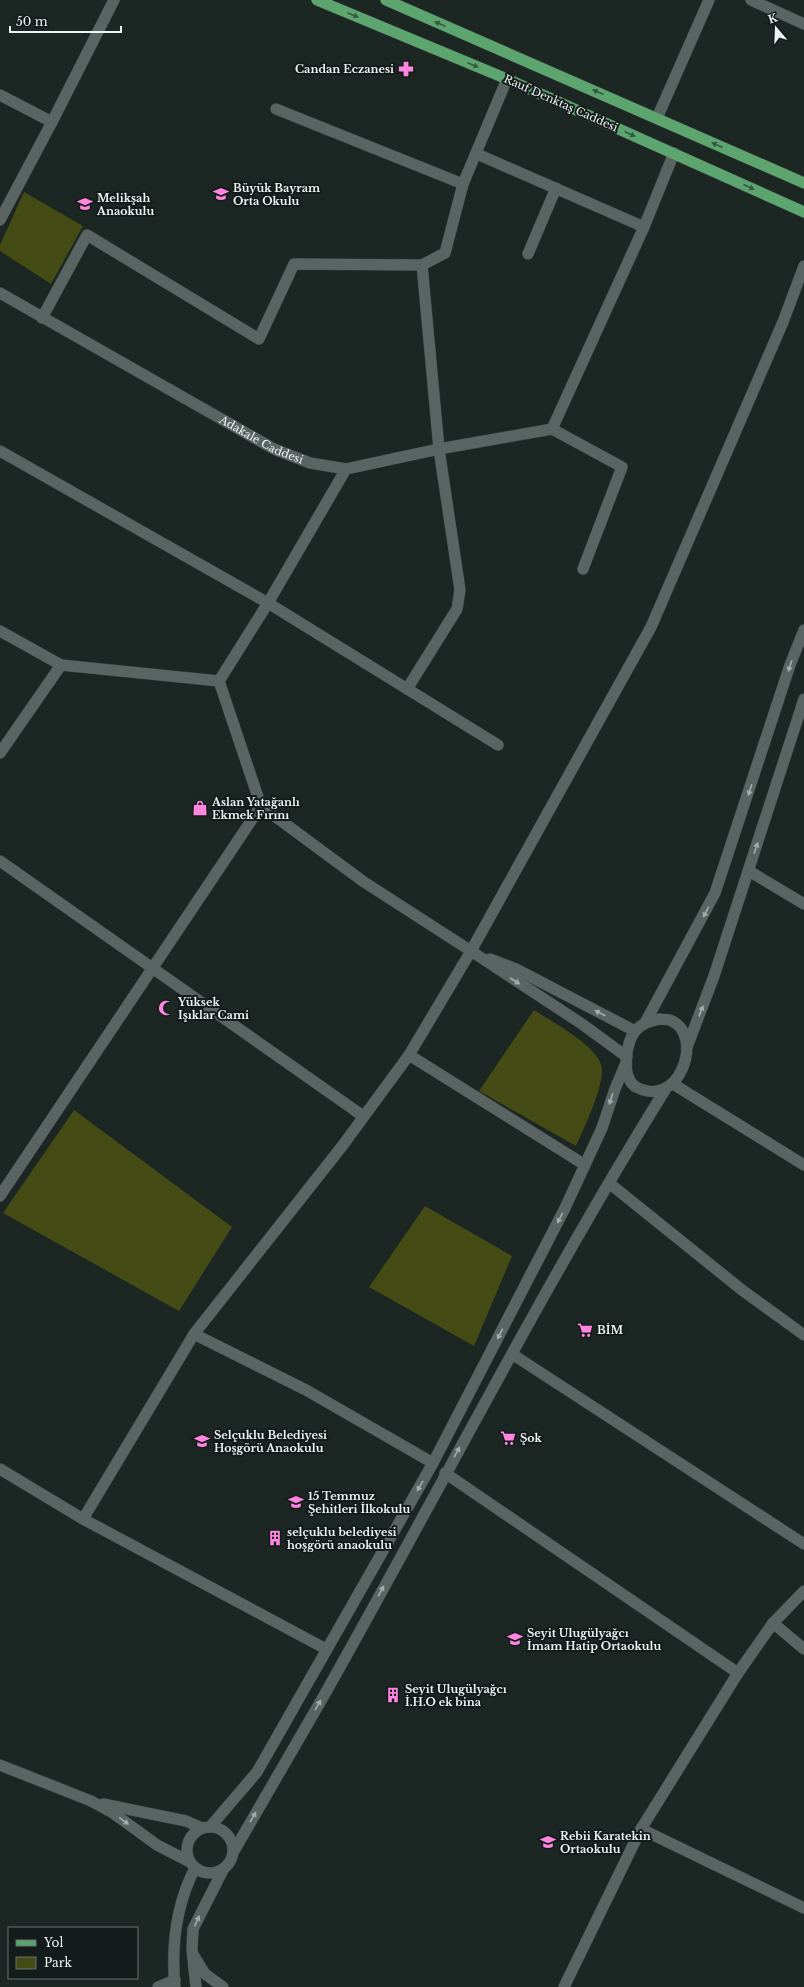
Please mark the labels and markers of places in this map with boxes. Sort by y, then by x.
pharmacy icon: Candan Eczanesi [397,60,415,78]
place label: Candan Eczanesi [295,62,394,76]
place label: Büyük Bayram Orta Okulu [233,181,320,208]
school or university icon: Büyük Bayram Orta Okulu [212,185,230,203]
place label: Melikşah Anaokulu [96,191,154,218]
school or university icon: Melikşah Anaokulu [76,195,94,213]
place label: Aslan Yatağanlı Ekmek Fırını [211,795,300,822]
shop icon: Aslan Yatağanlı Ekmek Fırını [191,799,209,817]
place label: Yüksek Işıklar Cami [177,995,249,1022]
mosque icon: Yüksek Işıklar Cami [157,999,175,1017]
supermarket icon: BİM [576,1321,594,1339]
place label: BİM [597,1322,623,1337]
place label: Selçuklu Belediyesi Hoşgörü Anaokulu [214,1428,327,1455]
supermarket icon: Şok [499,1429,517,1447]
place label: Şok [520,1431,543,1445]
school or university icon: Selçuklu Belediyesi Hoşgörü Anaokulu [193,1432,211,1450]
place label: 15 Temmuz Şehitleri İlkokulu [308,1489,410,1516]
school or university icon: 15 Temmuz Şehitleri İlkokulu [287,1493,305,1511]
place label: selçuklu belediyesi hoşgörü anaokulu [287,1525,397,1552]
building icon: selçuklu belediyesi hoşgörü anaokulu [266,1529,284,1547]
place label: Seyit Ulugülyağcı İmam Hatip Ortaokulu [527,1626,661,1653]
school or university icon: Seyit Ulugülyağcı İmam Hatip Ortaokulu [506,1630,524,1648]
place label: Seyit Ulugülyağcı İ.H.O ek bina [405,1682,507,1709]
building icon: Seyit Ulugülyağcı İ.H.O ek bina [384,1686,402,1704]
place label: Rebii Karatekin Ortaokulu [560,1829,651,1856]
school or university icon: Rebii Karatekin Ortaokulu [539,1833,557,1851]

